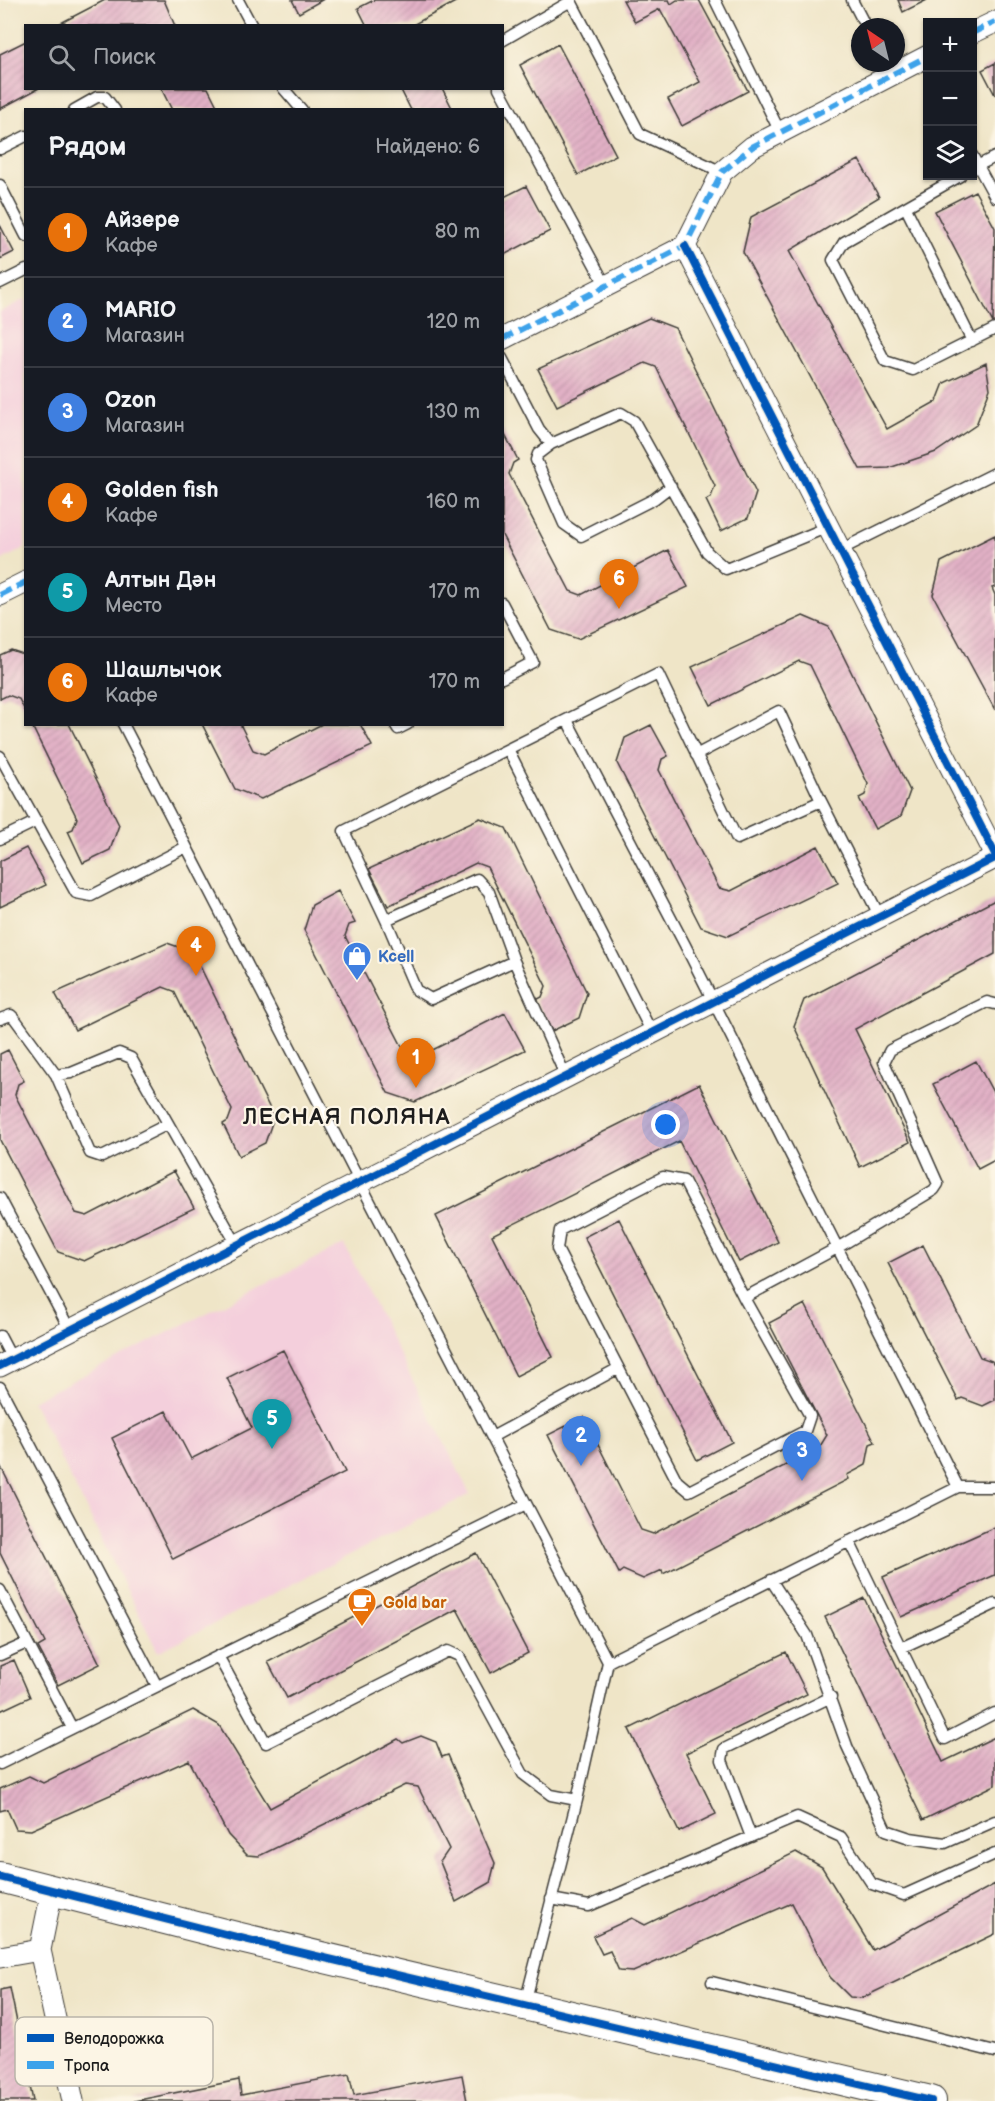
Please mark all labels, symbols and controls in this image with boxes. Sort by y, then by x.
north arrow [851,18,905,72]
map controls [923,18,977,180]
button: + [923,18,977,72]
search box [24,24,504,90]
icon: search [45,41,78,74]
text: Поиск [93,44,156,71]
button: − [923,72,977,126]
button: layers [923,126,977,180]
text: Рядом [48,132,126,163]
text: Найдено: 6 [375,135,480,159]
text: Айзере [105,207,179,234]
text: 1 [63,220,72,244]
text: 80 m [435,220,480,244]
text: Кафе [105,234,158,258]
text: MARIO [105,297,176,324]
text: 2 [62,310,73,334]
text: 120 m [427,310,480,334]
text: Магазин [105,324,185,348]
text: Ozon [105,387,156,414]
text: 3 [62,400,73,424]
text: 130 m [426,400,480,424]
text: Магазин [105,414,185,438]
text: Golden fish [105,477,218,504]
text: 4 [62,490,73,514]
text: 160 m [426,490,480,514]
text: Кафе [105,504,158,528]
pin: 6 [600,560,638,609]
text: Алтын Дән [105,567,216,594]
text: 5 [62,580,73,604]
text: 170 m [429,580,480,604]
text: Место [105,594,162,618]
text: Шашлычок [105,657,221,684]
text: 6 [61,670,74,694]
text: 170 m [429,670,480,694]
text: Кафе [105,684,158,708]
pin: 4 [176,926,216,976]
shop icon: Kcell [341,940,373,982]
place label: Kcell [378,948,414,967]
pin: 1 [396,1038,436,1088]
district label: ЛЕСНАЯ ПОЛЯНА [242,1104,451,1131]
your location [651,1110,680,1139]
pin: 5 [252,1400,292,1449]
pin: 2 [562,1416,600,1466]
pin: 3 [782,1432,822,1481]
cafe icon: Gold bar [346,1586,378,1628]
place label: Gold bar [383,1594,447,1613]
legend [15,2017,213,2086]
text: Велодорожка [64,2030,165,2049]
text: Тропа [64,2057,110,2076]

